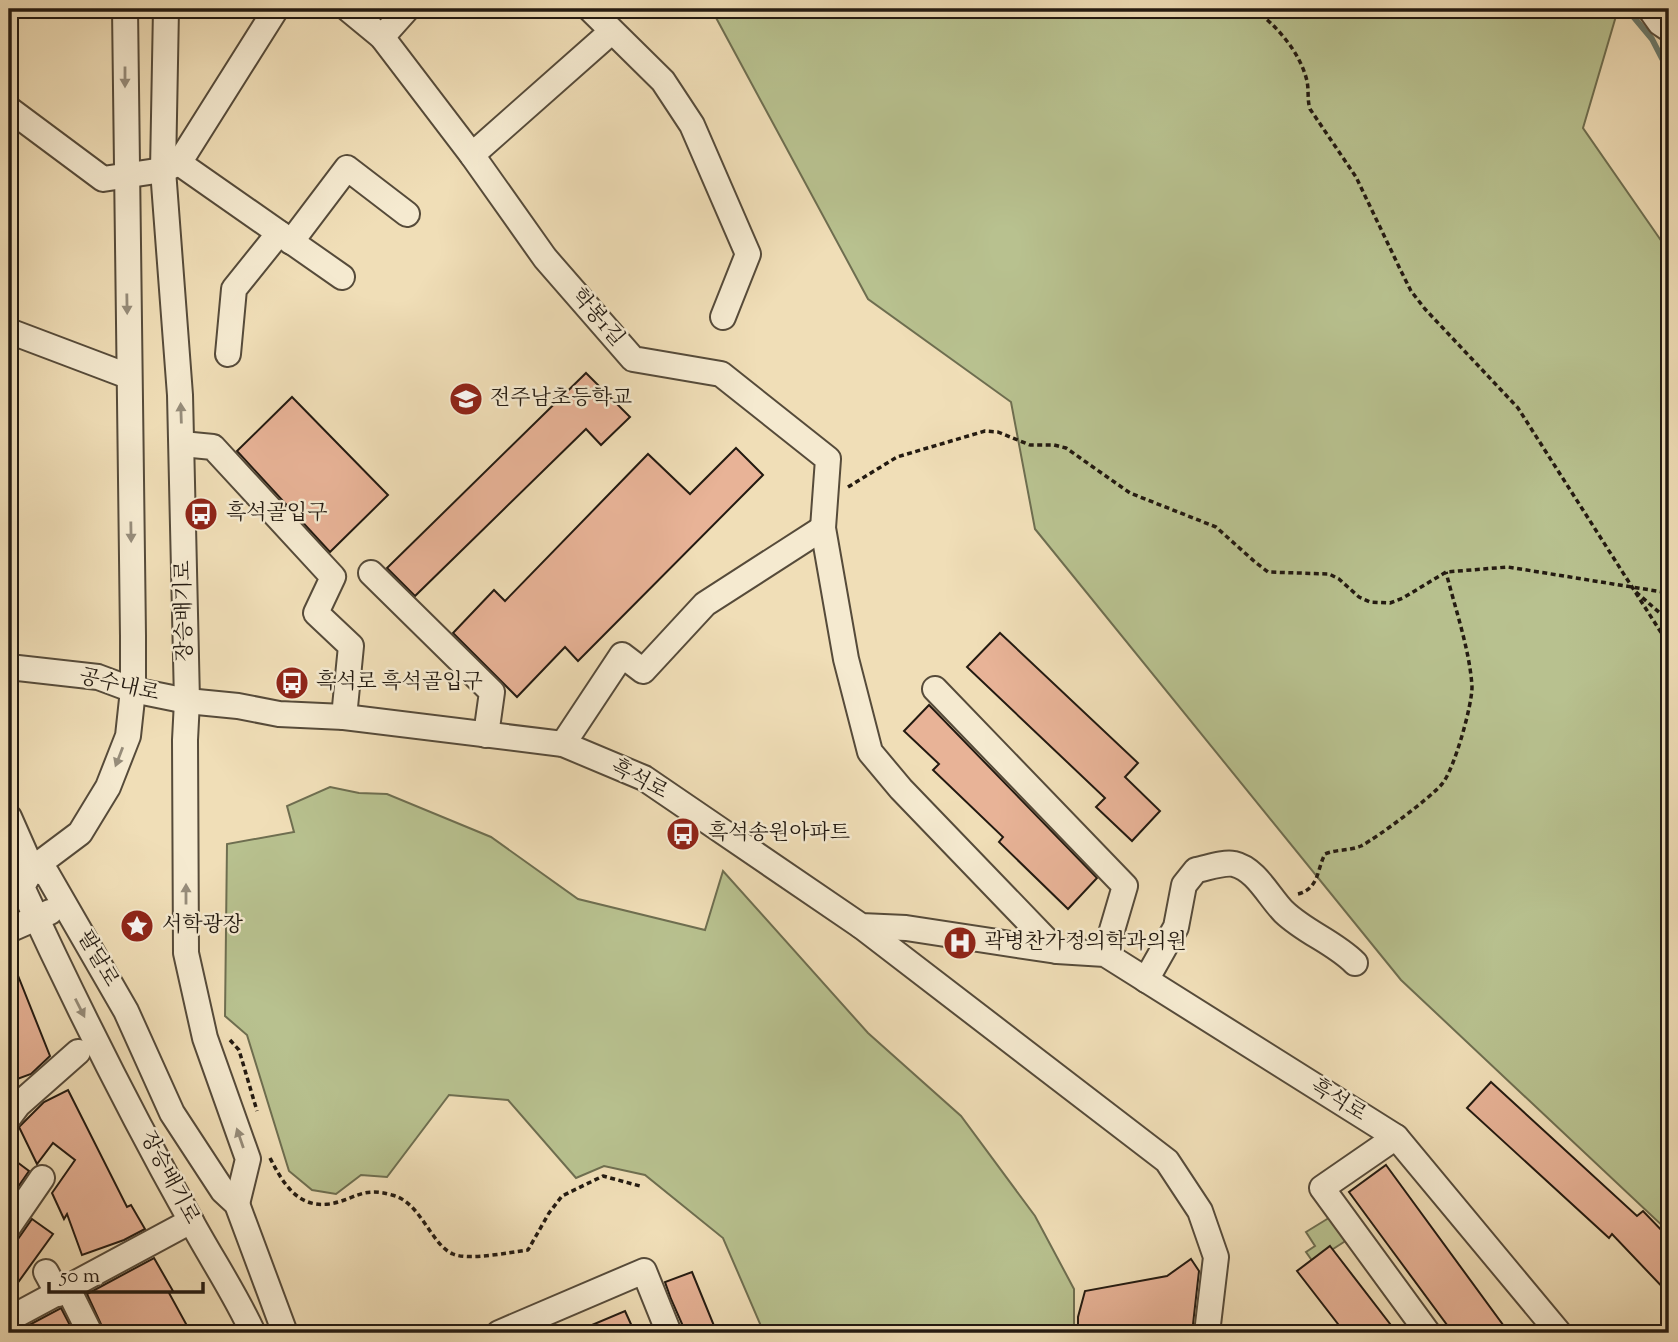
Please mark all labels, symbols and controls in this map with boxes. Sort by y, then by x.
one-way arrow [119,66,131,88]
street label: 학봉1길 [563,282,631,354]
one-way arrow [121,294,133,316]
school or university icon: 전주남초등학교 [447,380,485,418]
place label: 전주남초등학교 [490,384,632,414]
one-way arrow [175,401,186,423]
bus stop icon: 흑석골입구 [182,495,220,533]
place label: 흑석골입구 [226,499,327,529]
one-way arrow [125,521,137,543]
street label: 장승배기로 [169,560,201,662]
street label: 공수내로 [76,662,162,710]
bus stop icon: 흑석로 흑석골입구 [273,664,311,702]
place label: 흑석로 흑석골입구 [316,668,483,698]
one-way arrow [114,747,125,768]
street label: 흑석로 [605,752,673,808]
bus stop icon: 흑석송원아파트 [664,815,702,853]
place label: 흑석송원아파트 [708,819,850,849]
one-way arrow [180,883,192,905]
place icon: 서학광장 [118,907,156,945]
place label: 서학광장 [162,911,244,941]
hospital icon: 곽병찬가정의학과의원 [941,924,979,962]
street label: 팔달로 [69,925,125,993]
place label: 곽병찬가정의학과의원 [984,928,1187,958]
one-way arrow [74,998,85,1018]
street label: 흑석로 [1304,1072,1372,1130]
street label: 장승배기로 [132,1126,206,1230]
one-way arrow [235,1127,245,1148]
scale bar [49,1251,203,1295]
text: 50 m [59,1262,100,1292]

